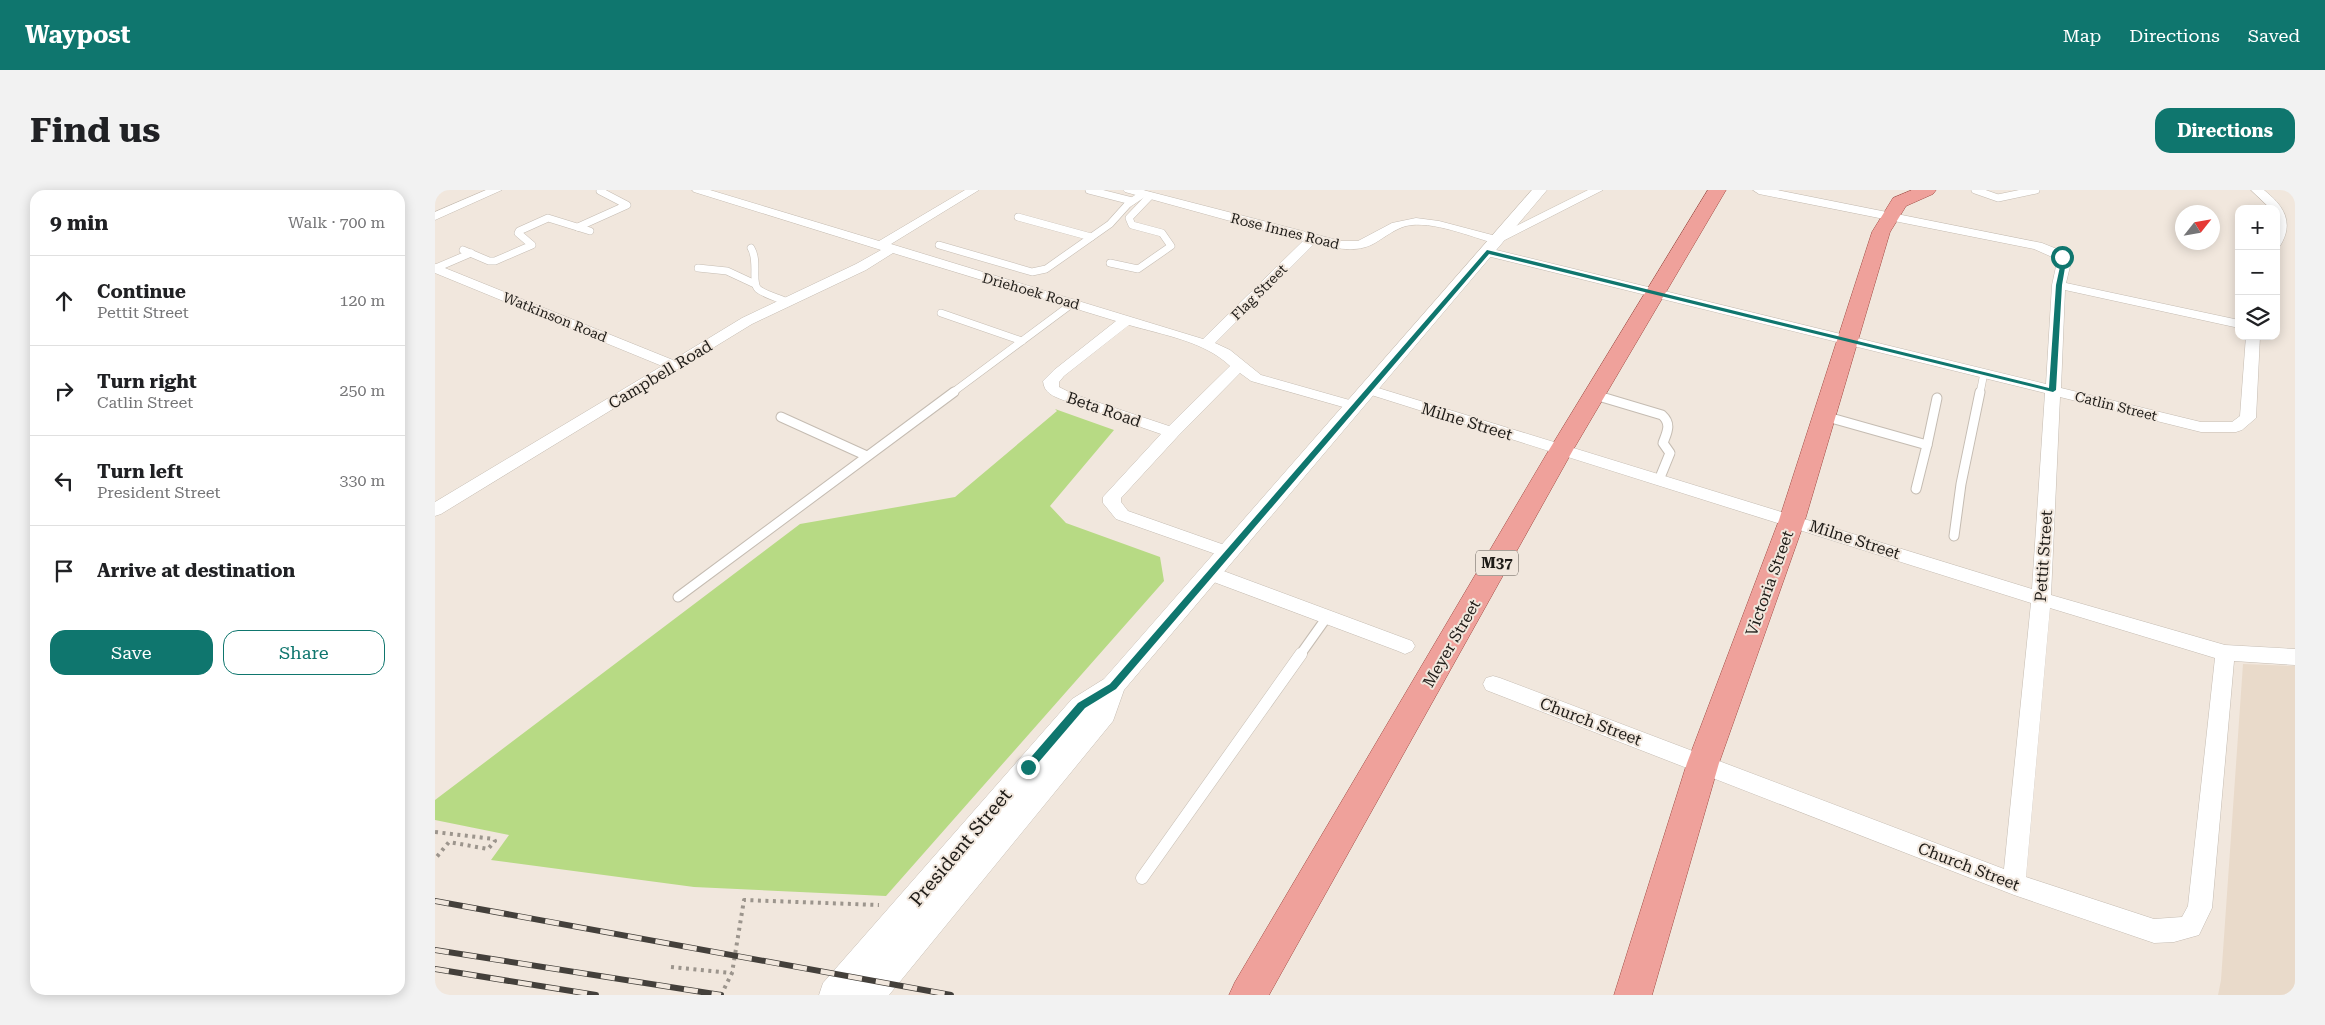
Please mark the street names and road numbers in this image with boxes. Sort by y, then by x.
street label: Rose Innes Road [1229,210,1341,252]
street label: Flag Street [1228,261,1290,323]
street label: Driehoek Road [980,269,1082,313]
street label: Watkinson Road [501,289,609,345]
street label: Campbell Road [605,336,715,413]
street label: Beta Road [1064,388,1144,431]
street label: Catlin Street [2073,388,2159,424]
street label: Milne Street [1419,399,1515,444]
street label: Pettit Street [2031,510,2056,602]
street label: Milne Street [1807,516,1903,563]
street label: Victoria Street [1742,528,1797,639]
road number: M37 [1476,550,1518,576]
street label: Meyer Street [1419,596,1484,691]
street label: Church Street [1537,693,1644,750]
street label: President Street [904,784,1016,911]
street label: Church Street [1915,838,2022,895]

